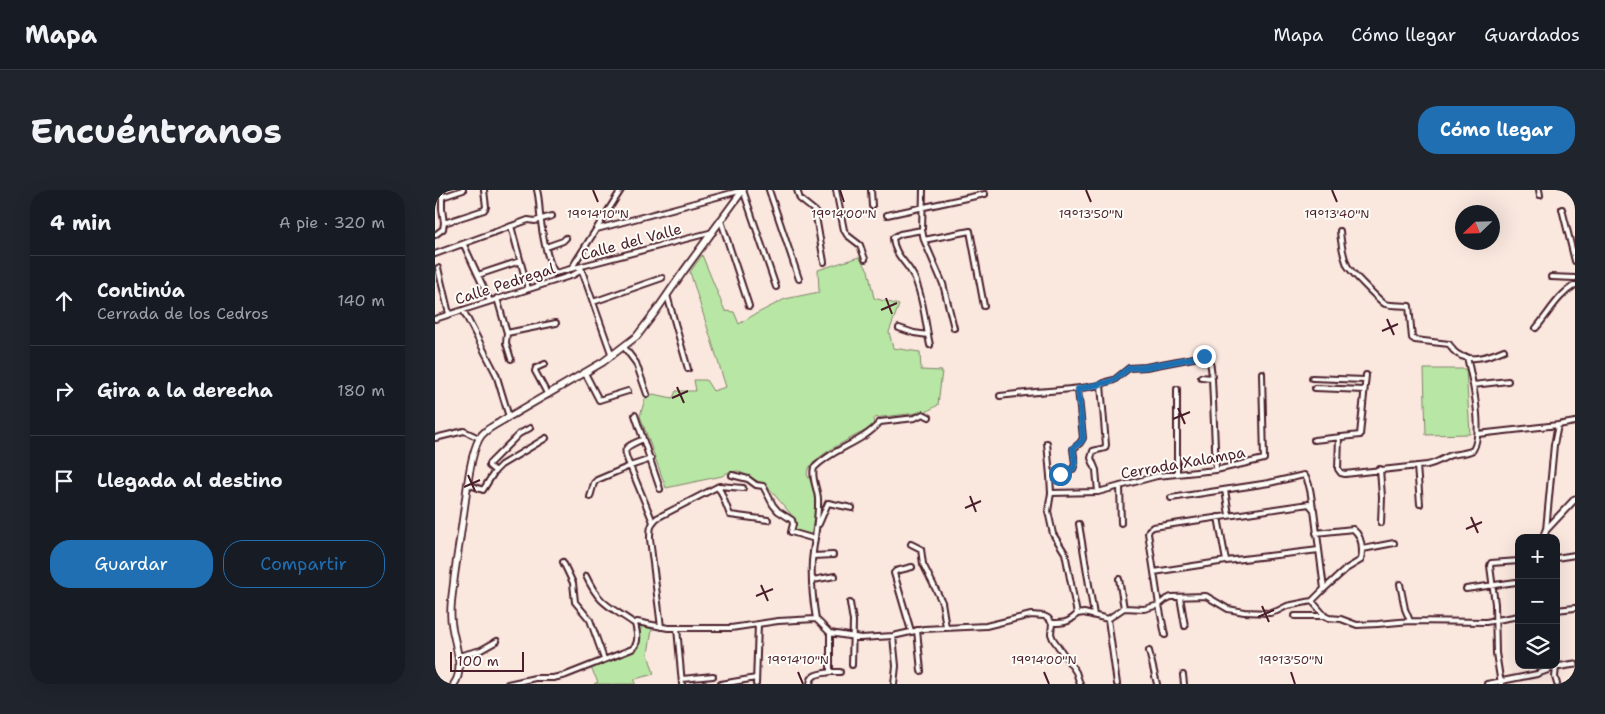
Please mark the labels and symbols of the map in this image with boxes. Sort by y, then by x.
north arrow [1455,205,1500,250]
text: 19°14'10"N [567,206,629,222]
text: 19°14'00"N [811,206,877,222]
text: 19°13'50"N [1059,206,1123,222]
text: 19°13'40"N [1305,206,1369,222]
street label: Calle del Valle [578,219,684,265]
street label: Calle Pedregal [452,258,558,310]
route end [1193,345,1216,368]
street label: Cerrada Xalampa [1119,442,1247,484]
route start [1049,463,1072,486]
scale bar [450,649,524,672]
text: 19°14'10"N [767,652,829,668]
text: 19°14'00"N [1011,652,1077,668]
text: 19°13'50"N [1259,652,1323,668]

